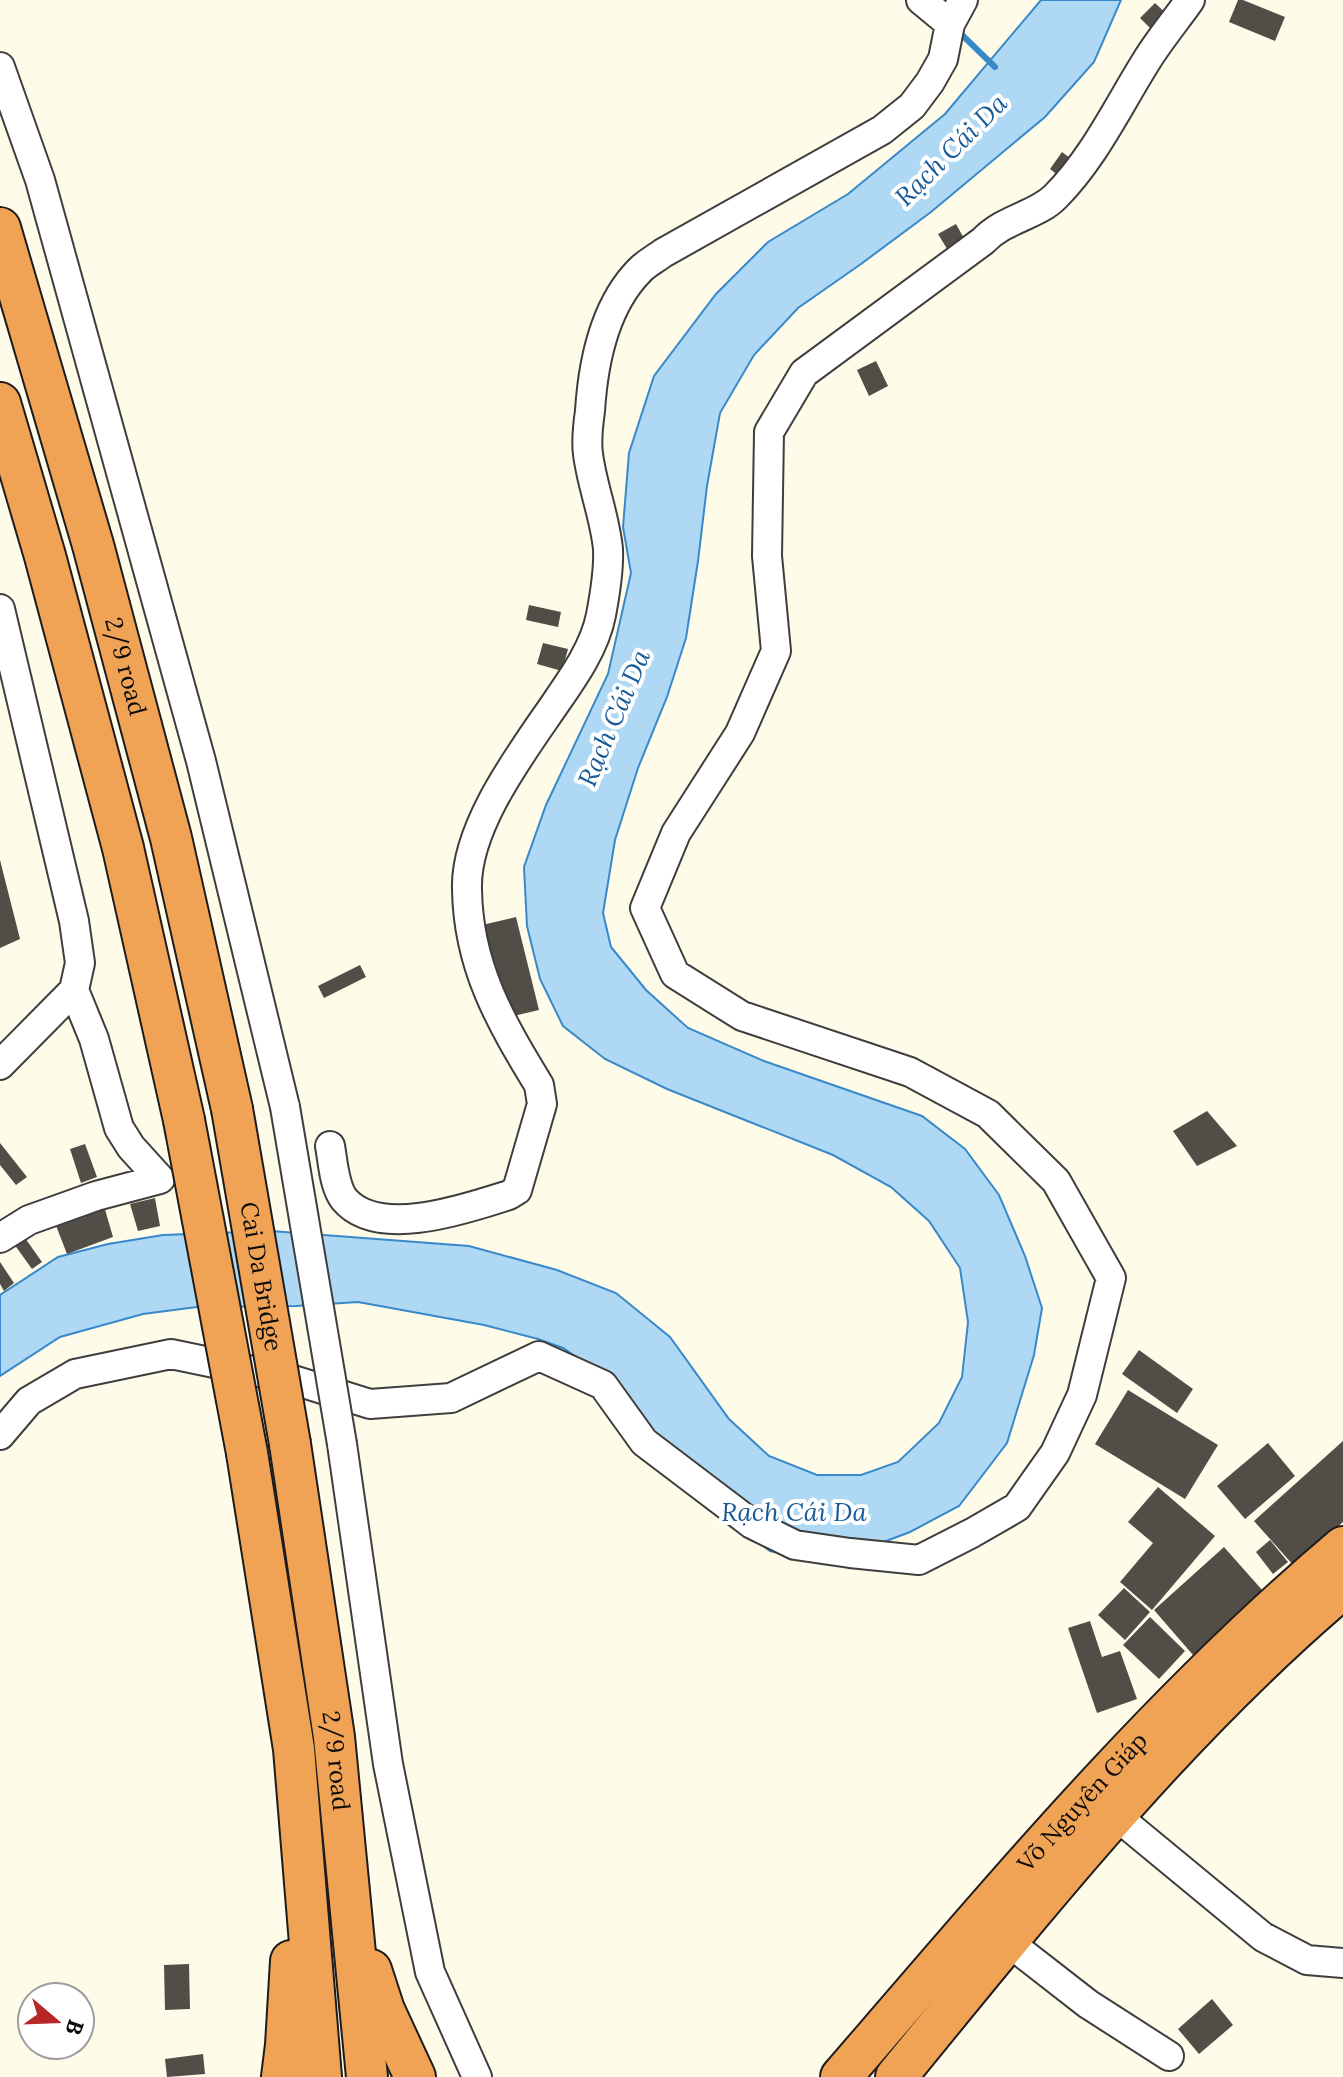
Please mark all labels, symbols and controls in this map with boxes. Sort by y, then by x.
water label: Rạch Cái Da [888,86,1014,213]
street label: 2/9 road [98,614,154,719]
water label: Rạch Cái Da [570,644,657,791]
street label: Cai Da Bridge [233,1199,290,1354]
water label: Rạch Cái Da [721,1495,867,1528]
street label: 2/9 road [315,1709,357,1812]
street label: Võ Nguyên Giáp [1010,1725,1154,1879]
north arrow [16,1981,96,2061]
text: B [59,2016,91,2039]

